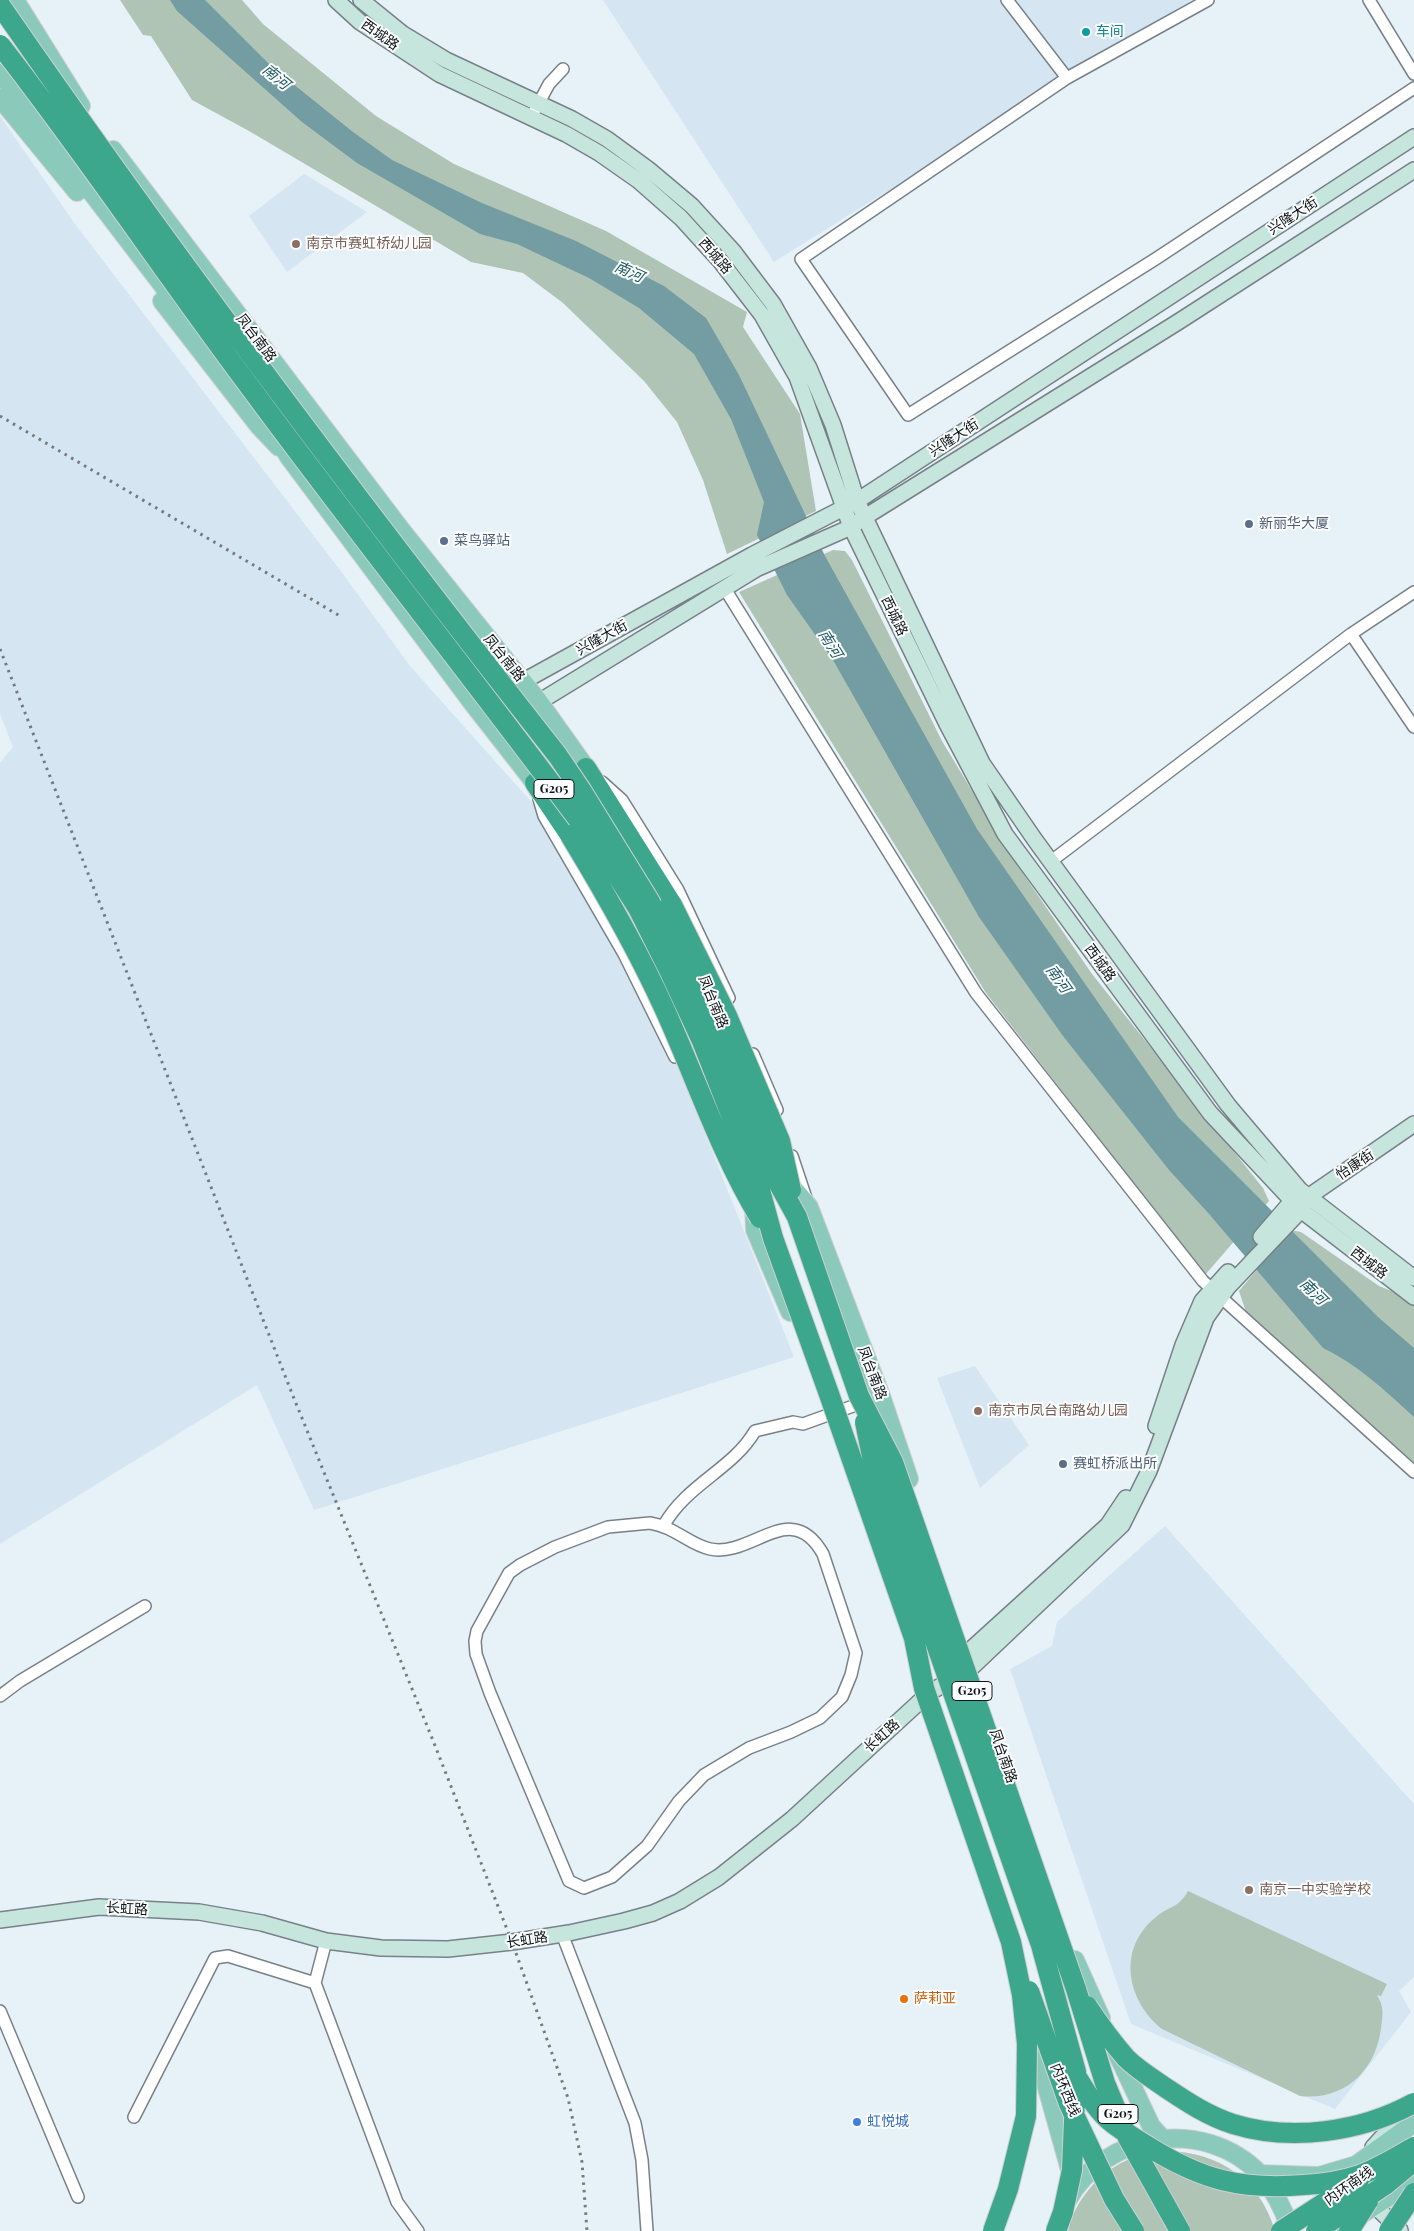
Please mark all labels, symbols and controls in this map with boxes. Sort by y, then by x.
street label: 西城路 [358,16,402,54]
place label: 车间 [1096,24,1124,40]
marker: 车间 [1080,26,1092,38]
water label: 南河 [259,61,293,93]
street label: 兴隆大街 [1265,194,1321,238]
street label: 西城路 [695,235,735,277]
place label: 南京市赛虹桥幼儿园 [306,236,432,252]
marker: 南京市赛虹桥幼儿园 [290,238,302,250]
water label: 南河 [612,258,646,286]
street label: 凤台南路 [232,311,280,365]
street label: 兴隆大街 [926,416,982,460]
place label: 新丽华大厦 [1259,516,1329,532]
marker: 新丽华大厦 [1243,518,1255,530]
place label: 菜鸟驿站 [454,533,510,549]
marker: 菜鸟驿站 [438,535,450,547]
street label: 西城路 [877,593,911,639]
street label: 兴隆大街 [573,617,631,659]
water label: 南河 [814,627,846,661]
street label: 凤台南路 [480,631,528,685]
road number: G205 [534,780,574,799]
street label: 西城路 [1081,941,1119,985]
water label: 南河 [1042,962,1074,996]
street label: 凤台南路 [695,973,731,1031]
street label: 怡康街 [1333,1146,1377,1184]
street label: 西城路 [1347,1243,1391,1283]
water label: 南河 [1296,1275,1330,1309]
street label: 凤台南路 [854,1344,890,1402]
place label: 南京市凤台南路幼儿园 [988,1403,1128,1419]
marker: 南京市凤台南路幼儿园 [972,1405,984,1417]
place label: 赛虹桥派出所 [1073,1456,1157,1472]
marker: 赛虹桥派出所 [1057,1458,1069,1470]
road number: G205 [952,1682,992,1700]
street label: 长虹路 [861,1716,903,1756]
street label: 凤台南路 [986,1727,1020,1785]
place label: 南京一中实验学校 [1259,1882,1371,1898]
marker: 南京一中实验学校 [1243,1884,1255,1896]
street label: 长虹路 [106,1900,148,1918]
street label: 长虹路 [505,1928,549,1952]
place label: 萨莉亚 [914,1991,956,2007]
marker: 萨莉亚 [898,1993,910,2005]
street label: 内环西线 [1047,2061,1083,2119]
road number: G205 [1098,2104,1138,2124]
place label: 虹悦城 [867,2114,909,2130]
marker: 虹悦城 [851,2116,863,2128]
street label: 内环南线 [1321,2163,1377,2209]

